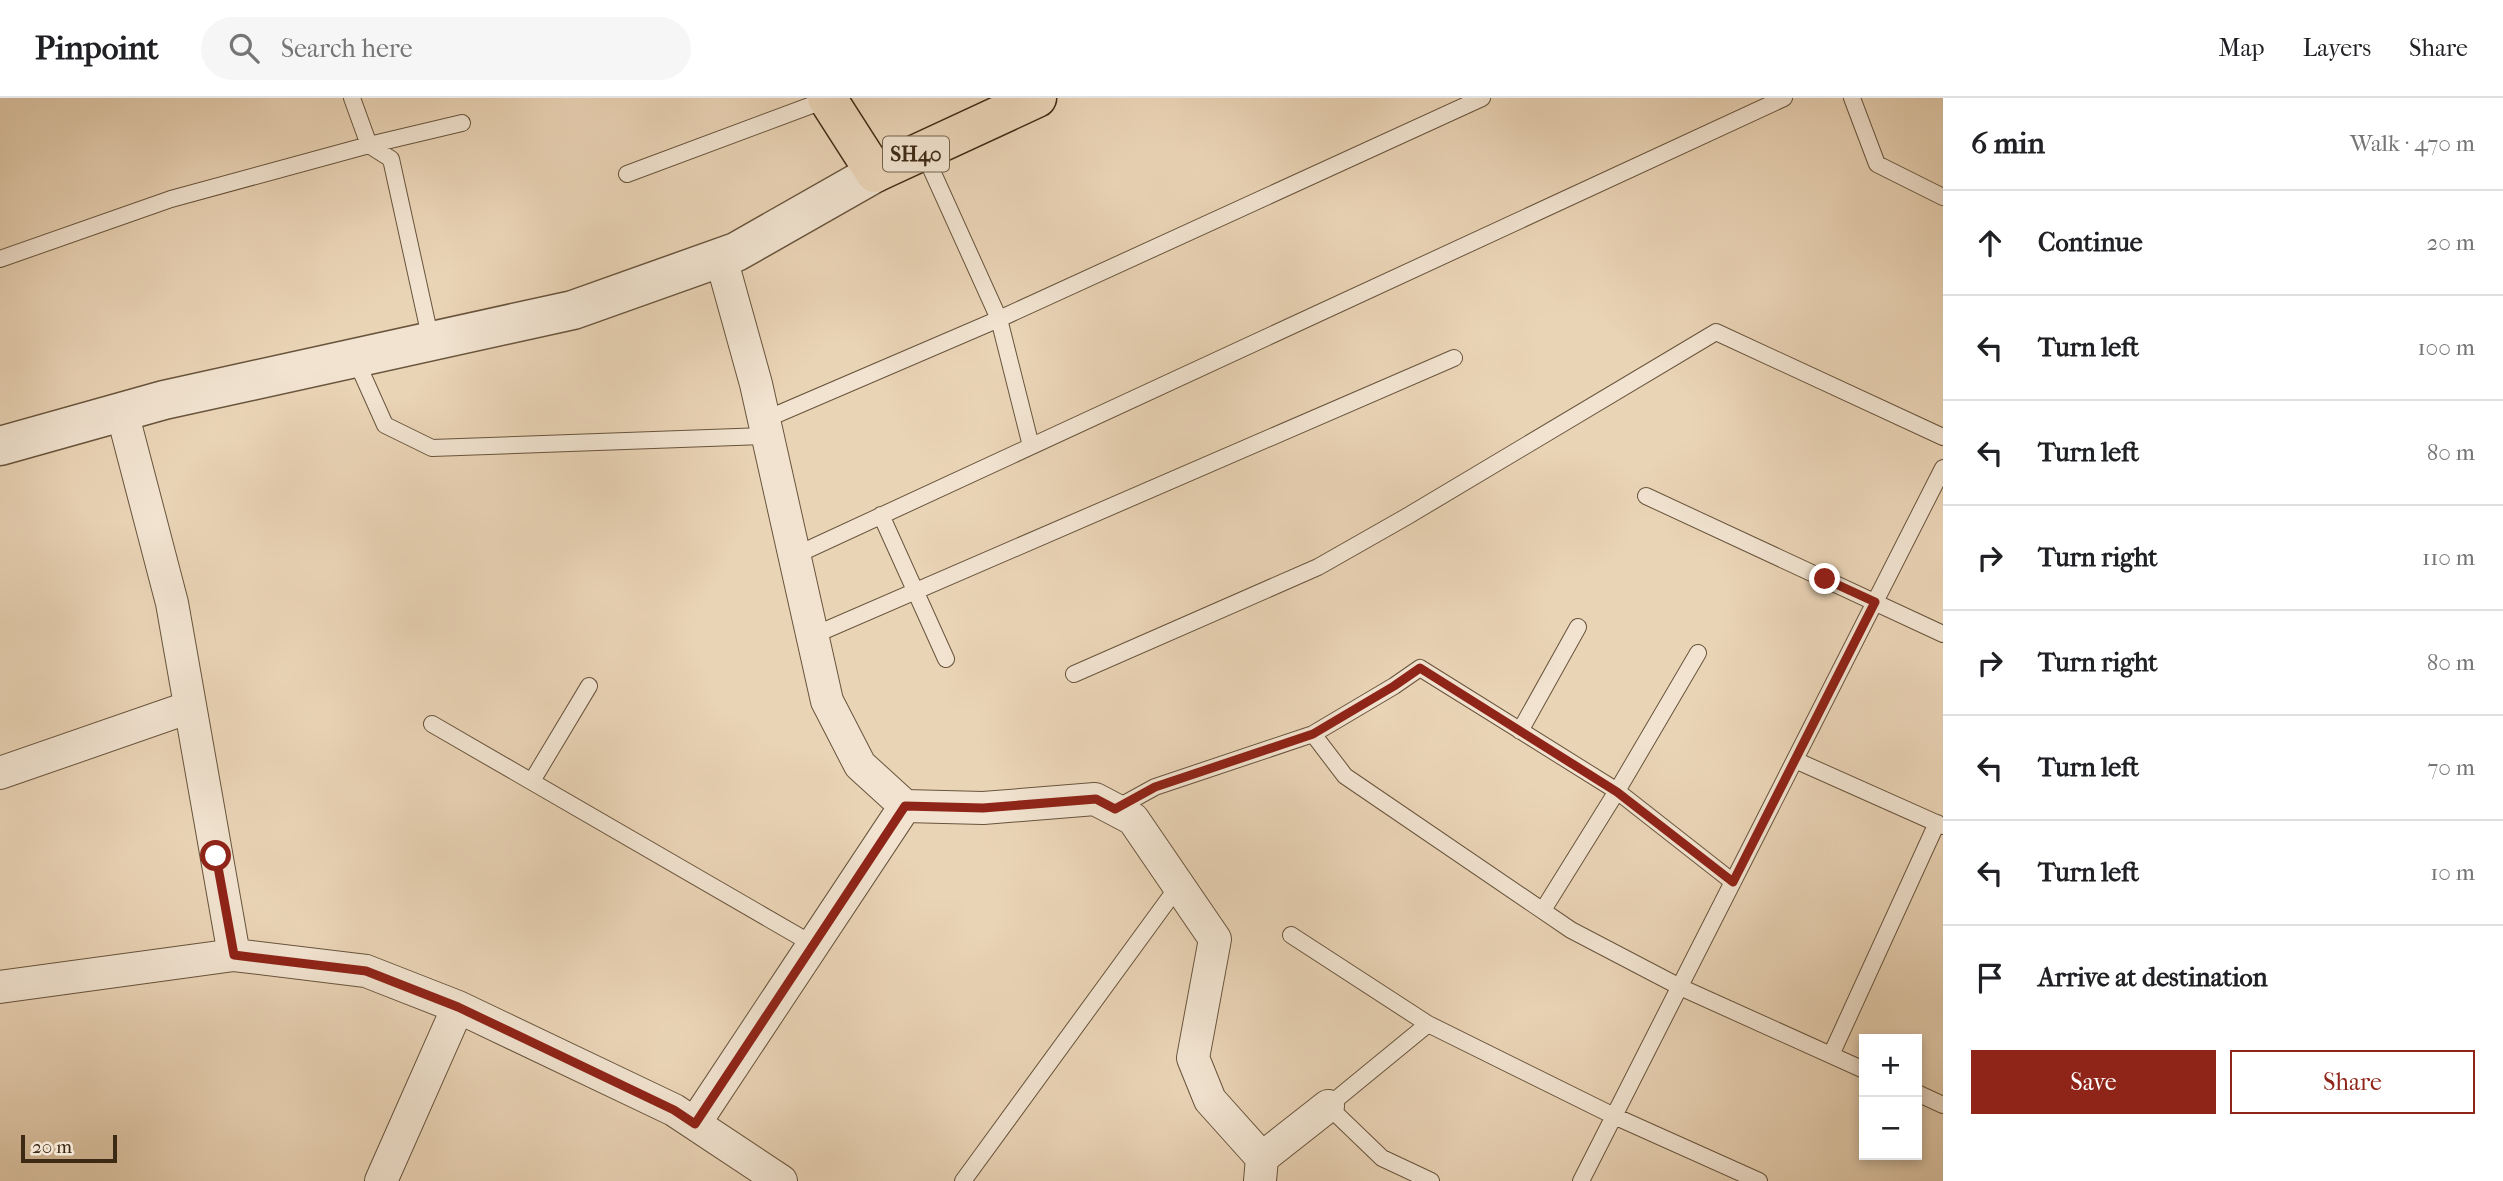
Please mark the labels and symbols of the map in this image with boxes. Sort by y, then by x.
road number: SH40 [883,136,949,172]
route end [1809,563,1840,594]
route start [200,840,231,871]
scale bar [21,1132,117,1164]

